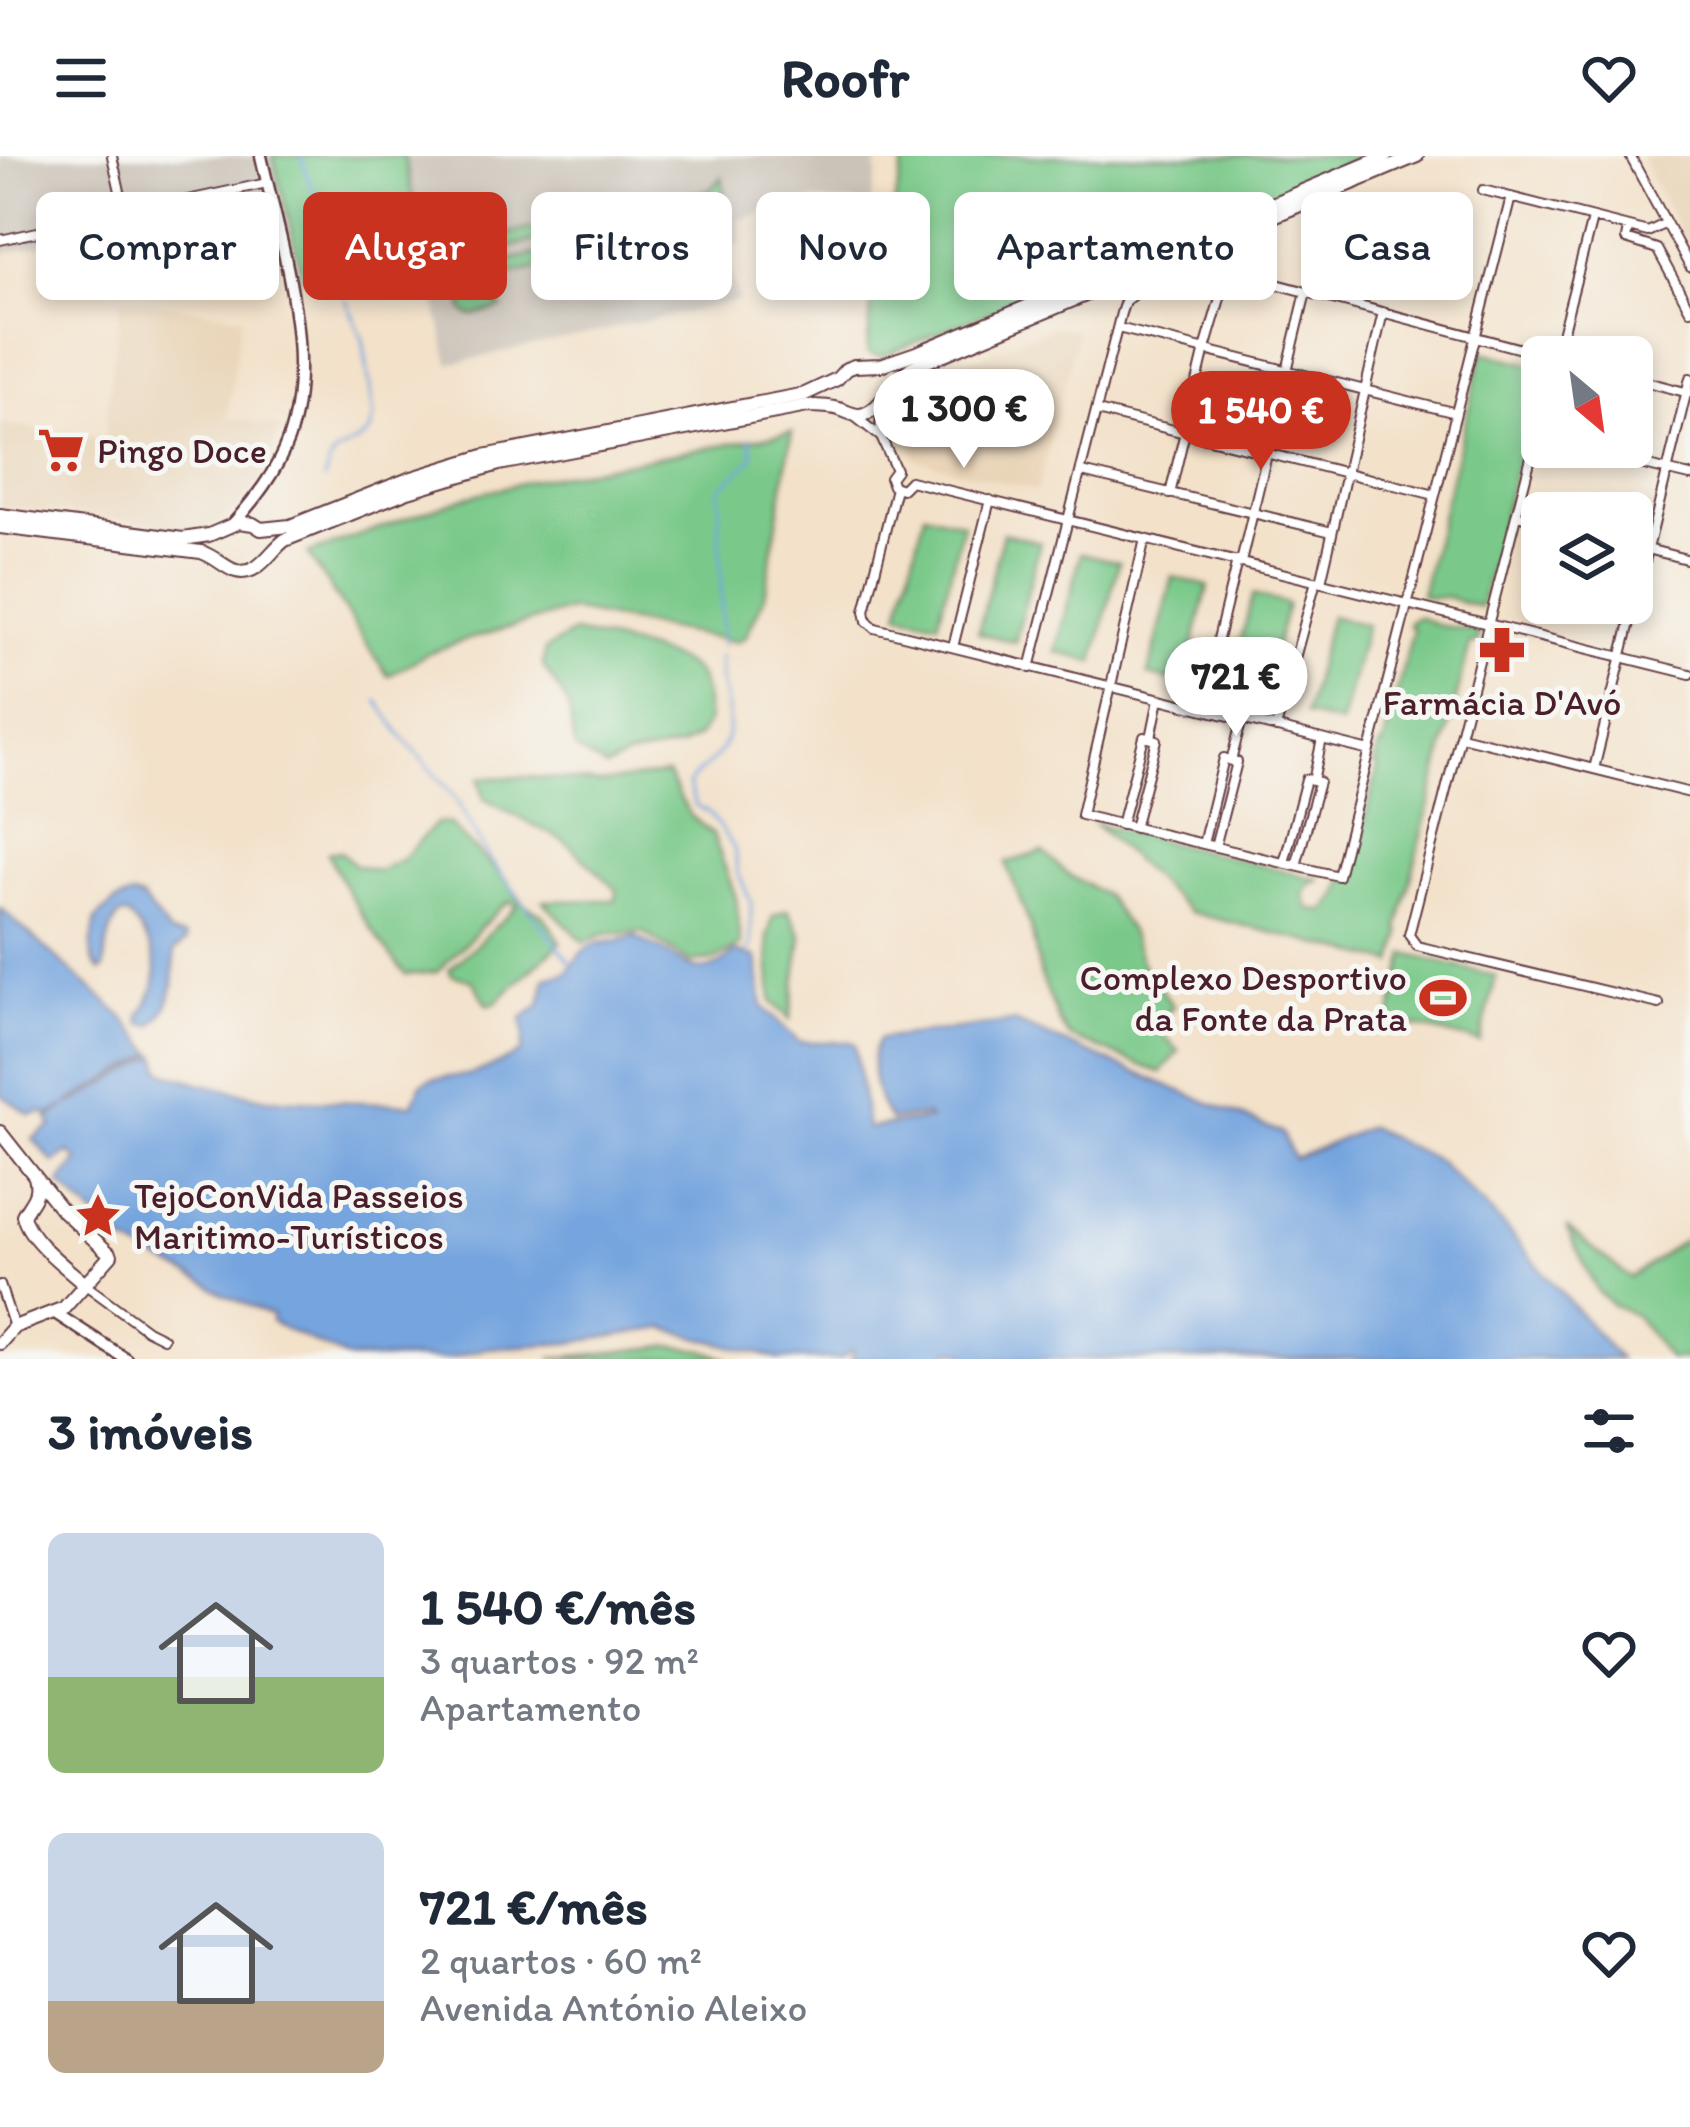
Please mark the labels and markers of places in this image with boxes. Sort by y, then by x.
pin: 1 300 € [853,369,1075,471]
pin: 1 540 € [1150,371,1372,473]
supermarket icon: Pingo Doce [36,425,86,475]
place label: Pingo Doce [97,429,267,472]
pharmacy icon: Farmácia D'Avó [1477,625,1527,675]
pin: 721 € [1152,637,1320,739]
place label: Farmácia D'Avó [1382,681,1622,724]
place label: Complexo Desportivo da Fonte da Prata [1080,956,1407,1040]
sports icon: Complexo Desportivo da Fonte da Prata [1418,973,1468,1023]
place label: TejoConVida Passeios Maritimo-Turísticos [134,1174,464,1258]
place icon: TejoConVida Passeios Maritimo-Turísticos [73,1191,123,1241]

